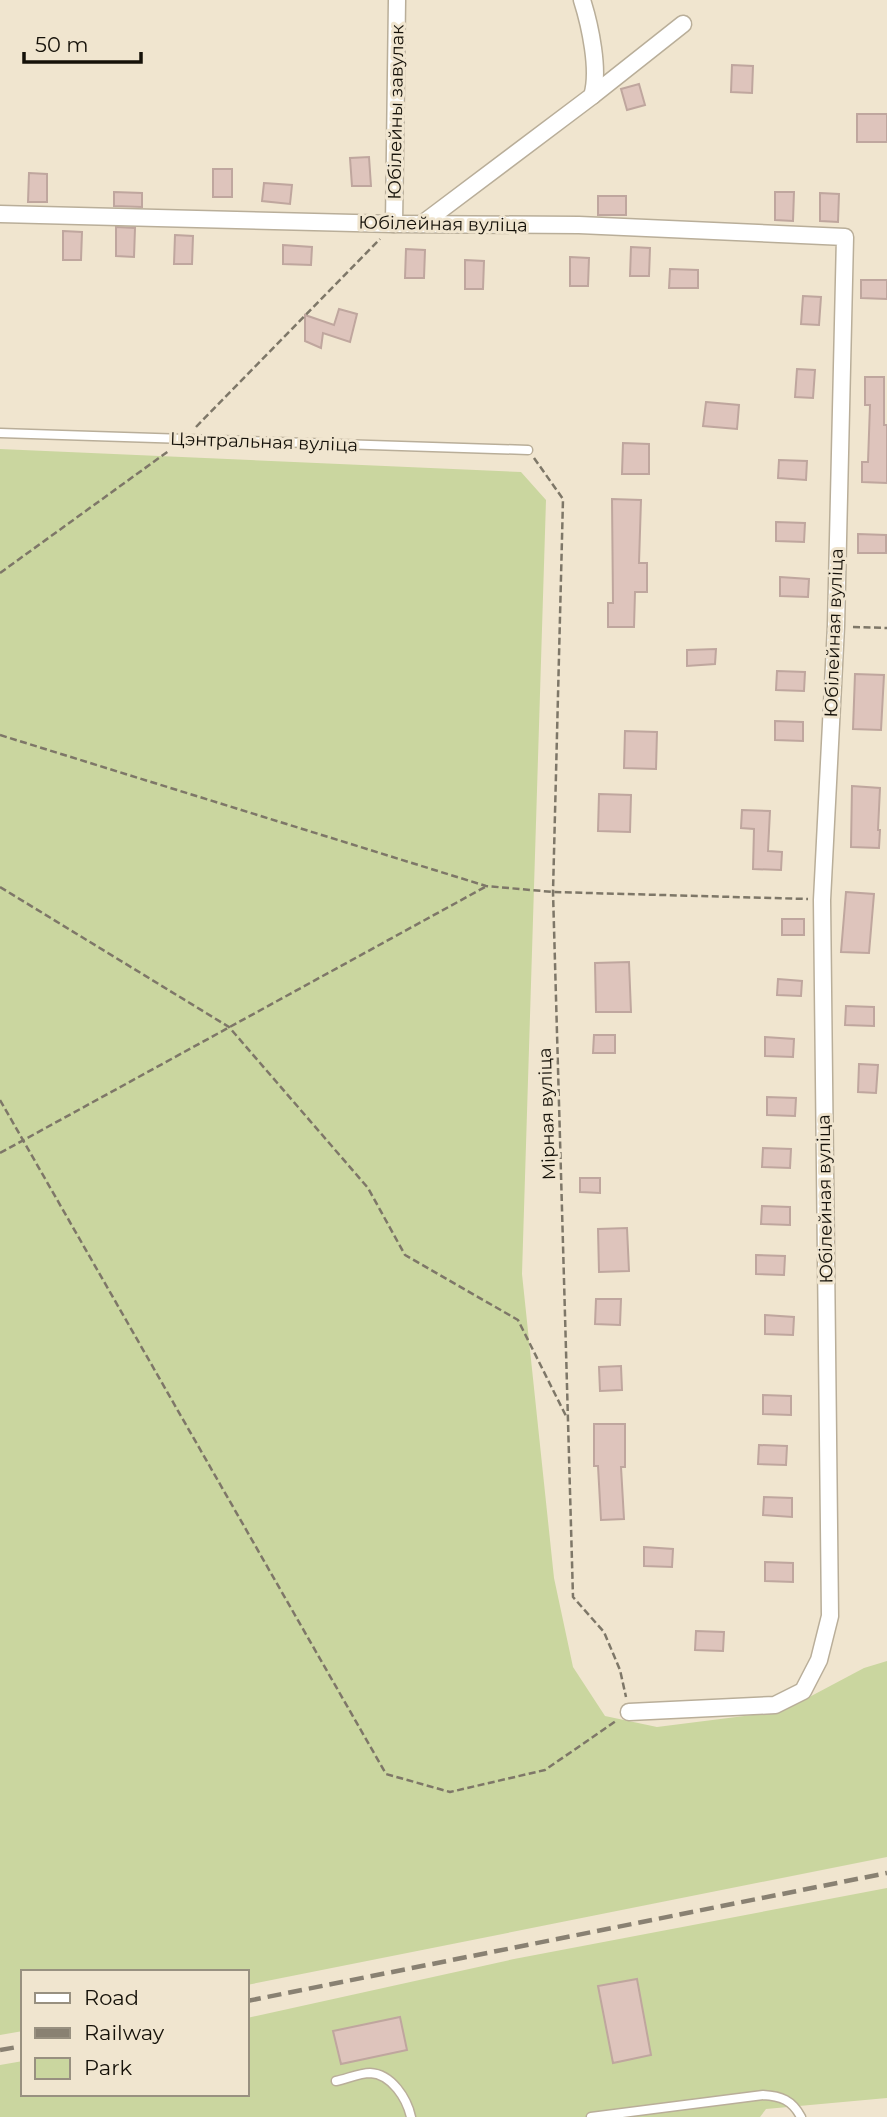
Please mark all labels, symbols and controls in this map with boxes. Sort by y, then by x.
scale bar [24,21,142,65]
street label: Юбілейны завулак [383,24,409,200]
text: 50 m [35,32,89,57]
street label: Юбілейная вуліца [358,212,528,236]
street label: Цэнтральная вуліца [170,428,358,456]
street label: Юбілейная вуліца [820,548,848,718]
street label: Мірная вуліца [534,1047,560,1181]
street label: Юбілейная вуліца [813,1114,837,1284]
legend [21,1970,248,2096]
text: Road [84,1985,139,2010]
text: Railway [84,2020,165,2045]
text: Park [84,2055,132,2080]

